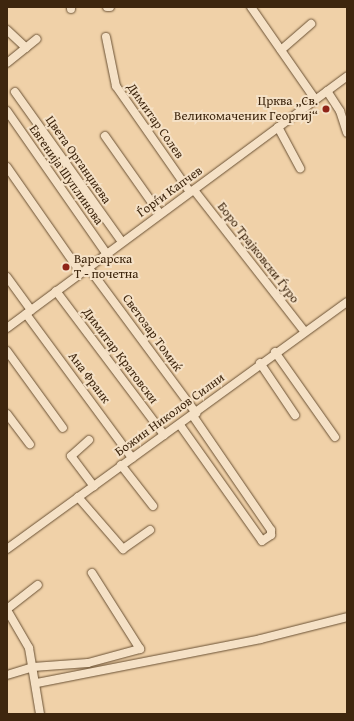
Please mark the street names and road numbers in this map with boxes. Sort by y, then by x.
street label: Димитар Солев [123,80,187,162]
street label: Цвета Органџиева [42,113,114,207]
street label: Евгенија Шуплинова [26,122,106,228]
street label: Ѓорѓи Капчев [134,163,206,221]
street label: Боро Трајковски Ѓуро [214,199,302,307]
street label: Светозар Томиќ [119,291,185,375]
street label: Димитар Кратовски [79,305,161,407]
street label: Ана Франк [65,349,113,407]
street label: Божин Николов Силни [112,370,228,460]

